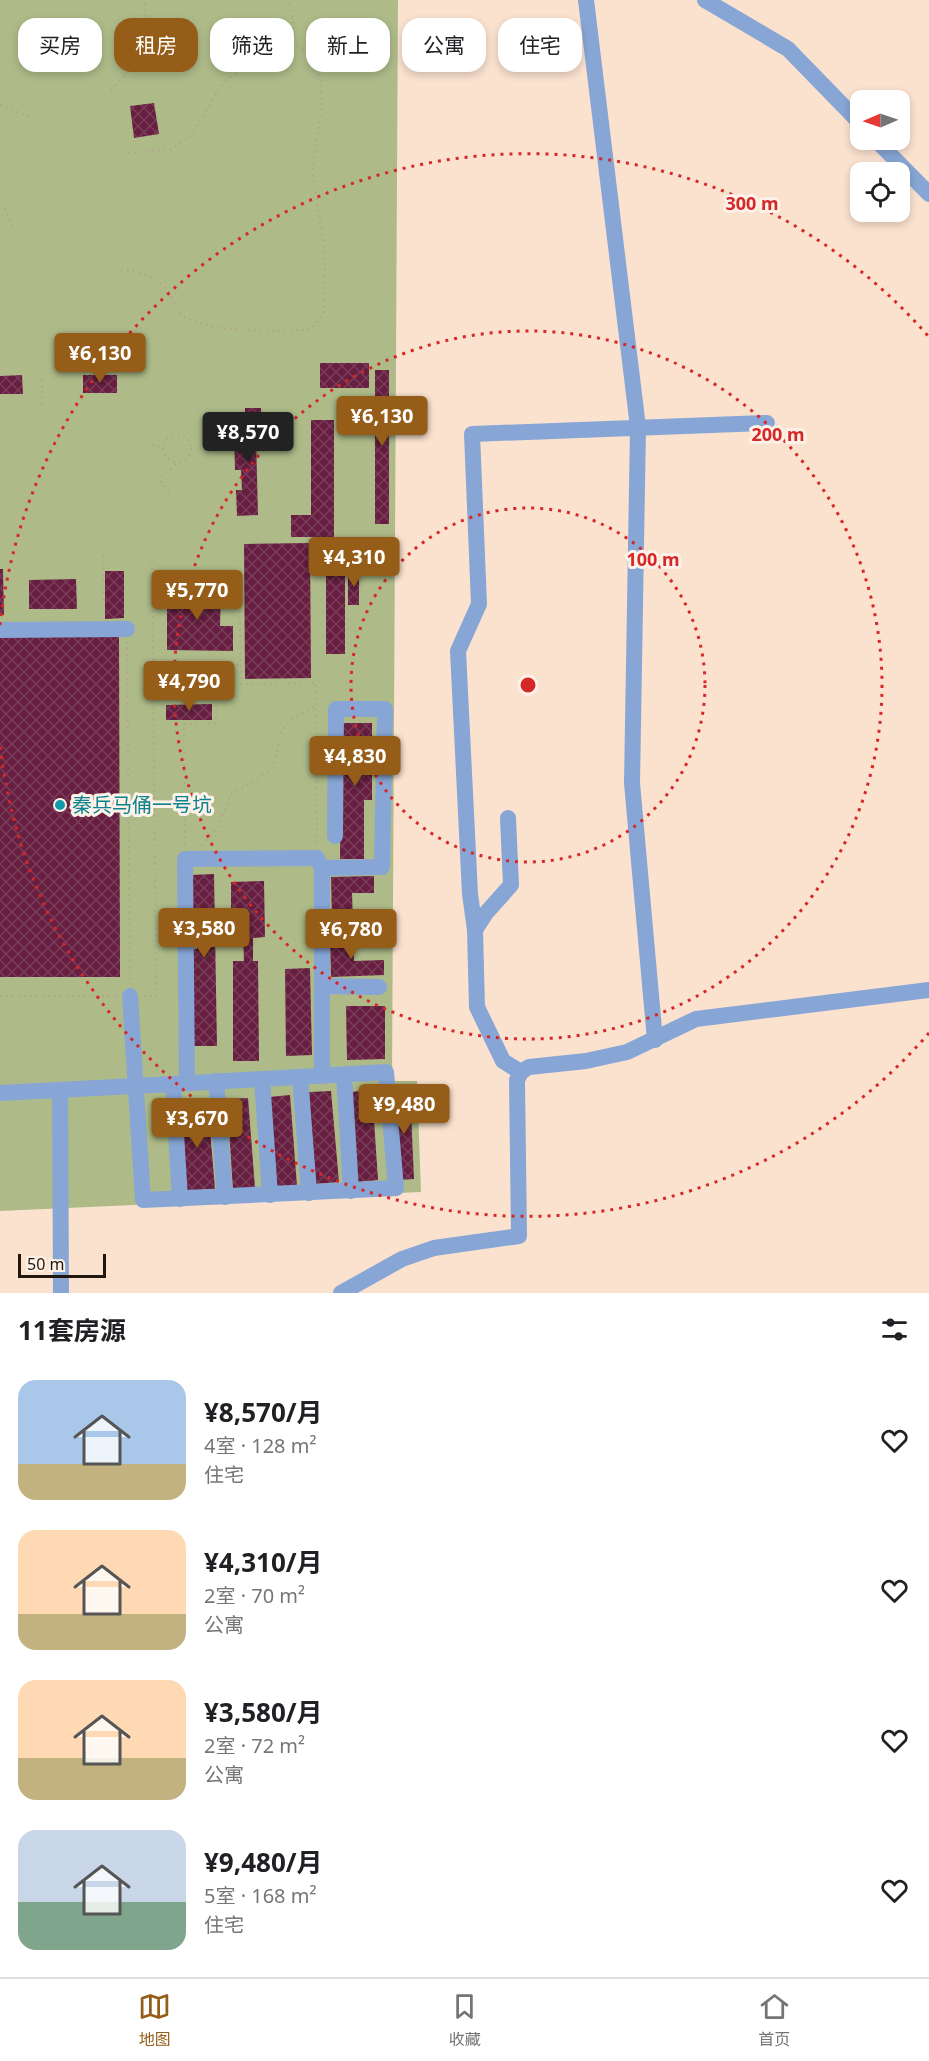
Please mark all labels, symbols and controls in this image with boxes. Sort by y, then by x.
chip: 买房 [18,18,102,72]
chip: 租房 [114,18,198,72]
chip: 筛选 [210,18,294,72]
chip: 新上 [306,18,390,72]
chip: 公寓 [402,18,486,72]
chip: 住宅 [498,18,582,72]
north arrow [850,90,910,150]
map controls [850,90,910,222]
button: locate [850,162,910,222]
text: 300 m [725,191,779,215]
pin: ¥6,130 [51,333,149,384]
text: ¥6,130 [69,339,131,366]
pin: ¥6,130 [333,396,431,447]
text: ¥6,130 [351,402,413,429]
pin: ¥8,570 [199,412,297,463]
text: ¥8,570 [217,418,279,445]
text: 200 m [751,422,805,446]
pin: ¥4,310 [305,537,403,588]
text: ¥4,310 [323,543,385,570]
text: 100 m [626,547,680,571]
pin: ¥5,770 [148,570,246,621]
text: ¥5,770 [166,576,228,603]
pin: ¥4,790 [140,661,238,712]
text: ¥4,790 [158,667,220,694]
centre of rings [518,675,538,695]
pin: ¥4,830 [306,736,404,787]
text: ¥4,830 [324,742,386,769]
place label: 秦兵马俑一号坑 [72,791,212,818]
marker: 秦兵马俑一号坑 [53,798,67,812]
pin: ¥3,580 [155,908,253,959]
pin: ¥6,780 [302,909,400,960]
text: ¥3,580 [173,914,235,941]
text: ¥6,780 [320,915,382,942]
pin: ¥9,480 [355,1084,453,1135]
text: ¥9,480 [373,1090,435,1117]
pin: ¥3,670 [148,1098,246,1149]
text: ¥3,670 [166,1104,228,1131]
scale bar [18,1251,106,1278]
text: 50 m [27,1253,64,1275]
text: 11套房源 [18,1312,126,1348]
icon: filters [878,1313,911,1346]
text: ¥8,570/月 [204,1394,323,1430]
icon: home [66,1404,138,1476]
icon: heart [878,1424,911,1457]
text: 4室 · 128 m² [204,1432,316,1459]
text: 住宅 [204,1461,244,1488]
text: ¥4,310/月 [204,1544,323,1580]
icon: home [66,1554,138,1626]
icon: heart [878,1574,911,1607]
text: 2室 · 70 m² [204,1582,305,1609]
text: 公寓 [204,1611,244,1638]
text: ¥3,580/月 [204,1694,323,1730]
icon: home [66,1704,138,1776]
icon: heart [878,1724,911,1757]
text: 2室 · 72 m² [204,1732,305,1759]
text: 公寓 [204,1761,244,1788]
text: ¥9,480/月 [204,1844,323,1880]
icon: home [66,1854,138,1926]
icon: heart [878,1874,911,1907]
text: 5室 · 168 m² [204,1882,316,1909]
text: 住宅 [204,1911,244,1938]
tab: 地图 [138,1990,171,2050]
tab: 收藏 [448,1990,481,2050]
tab: 首页 [758,1990,791,2050]

